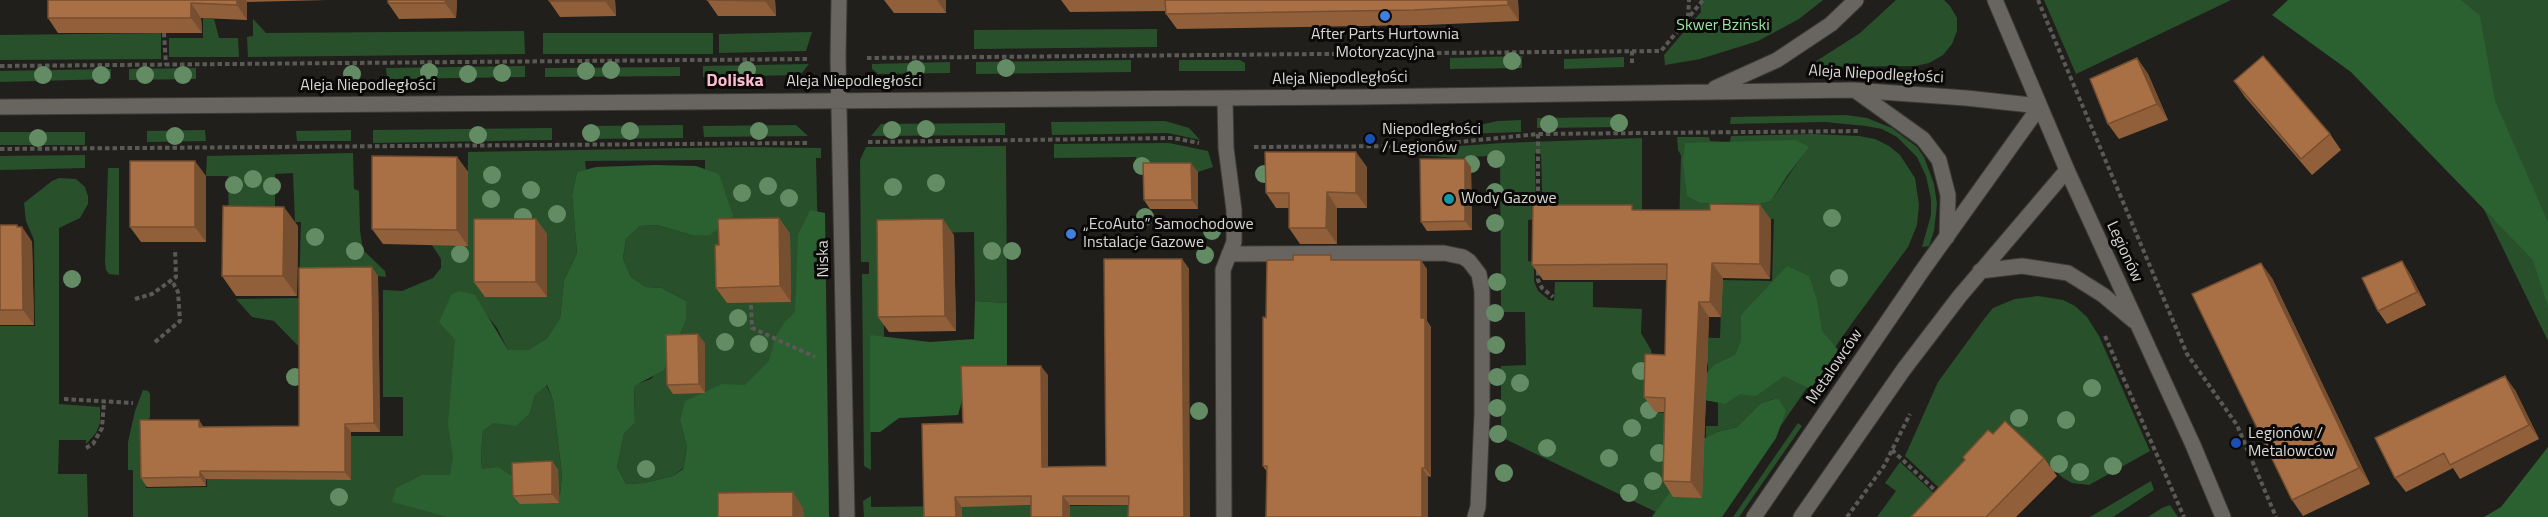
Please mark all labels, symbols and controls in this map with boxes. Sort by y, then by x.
marker: After Parts Hurtownia Motoryzacyjna [1378,9,1392,23]
park label: Skwer Bziński [1676,16,1770,36]
place label: After Parts Hurtownia Motoryzacyjna [1311,25,1459,63]
street label: Aleja Niepodległości [1808,62,1944,88]
street label: Aleja Niepodległości [1272,68,1408,90]
district label: Doliska [706,71,764,93]
street label: Aleja Niepodległości [786,72,922,92]
street label: Aleja Niepodległości [300,76,436,96]
place label: Niepodległości / Legionów [1382,120,1481,158]
marker: Niepodległości / Legionów [1363,132,1377,146]
place label: Wody Gazowe [1461,189,1557,209]
marker: Wody Gazowe [1442,192,1456,206]
place label: „EcoAuto” Samochodowe Instalacje Gazowe [1083,215,1254,253]
street label: Legionów [2102,218,2146,286]
marker: „EcoAuto” Samochodowe Instalacje Gazowe [1064,227,1078,241]
street label: Niska [814,240,834,278]
street label: Metalowców [1803,326,1867,408]
place label: Legionów / Metalowców [2248,424,2335,462]
marker: Legionów / Metalowców [2229,436,2243,450]

